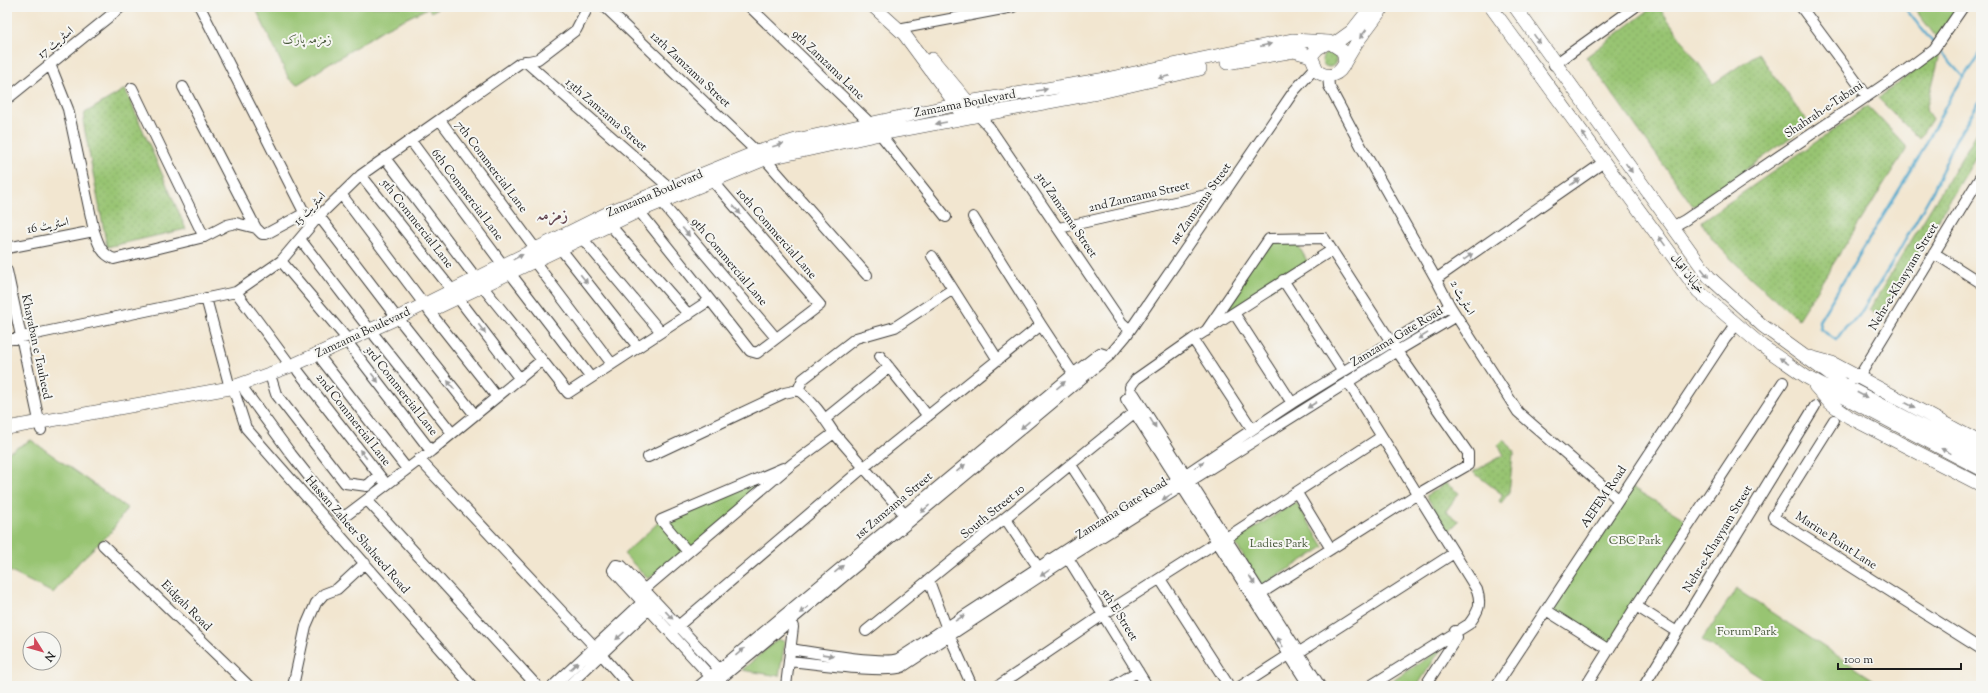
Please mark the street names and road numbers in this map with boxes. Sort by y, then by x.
street label: اسٹریٹ 17 [34,22,78,63]
street label: 9th Zamzama Lane [788,25,869,105]
street label: 12th Zamzama Street [646,28,734,112]
street label: 13th Zamzama Street [561,74,651,156]
street label: Shahrah-e-Tabani [1781,77,1868,143]
street label: Zamzama Boulevard [913,85,1017,123]
street label: 7th Commercial Lane [450,117,532,217]
street label: 6th Commercial Lane [426,145,508,245]
street label: 1st Zamzama Street [1166,159,1236,249]
street label: Zamzama Boulevard [604,166,706,222]
street label: 3rd Zamzama Street [1031,169,1101,261]
street label: 5th Commercial Lane [376,175,458,273]
street label: 2nd Zamzama Street [1087,177,1191,217]
street label: 10th Commercial Lane [731,185,821,284]
street label: اسٹریٹ 15 [290,188,331,230]
street label: اسٹریٹ 16 [25,213,71,239]
street label: 9th Commercial Lane [686,214,772,311]
street label: Nehr-e-Khayyam Street [1865,220,1943,334]
street label: خیابان اقبال [1665,250,1709,298]
street label: اسٹریٹ 2 [1445,277,1479,319]
street label: Khayaban e Tauheed [16,293,56,401]
street label: Zamzama Gate Road [1347,302,1447,372]
street label: Zamzama Boulevard [313,303,414,363]
street label: 3rd Commercial Lane [360,342,442,440]
street label: 2nd Commercial Lane [311,370,395,470]
street label: AEFEM Road [1577,462,1632,532]
street label: 1st Zamzama Street [851,468,937,544]
street label: Hassan Zaheer Shaheed Road [301,472,414,598]
street label: Zamzama Gate Road [1073,473,1171,544]
street label: South Street 10 [957,480,1029,544]
street label: Nehr-e-Khayyam Street [1679,482,1757,596]
street label: Marine Point Lane [1791,508,1881,575]
street label: Eidgah Road [157,577,216,636]
street label: 5th E Street [1095,585,1142,645]

